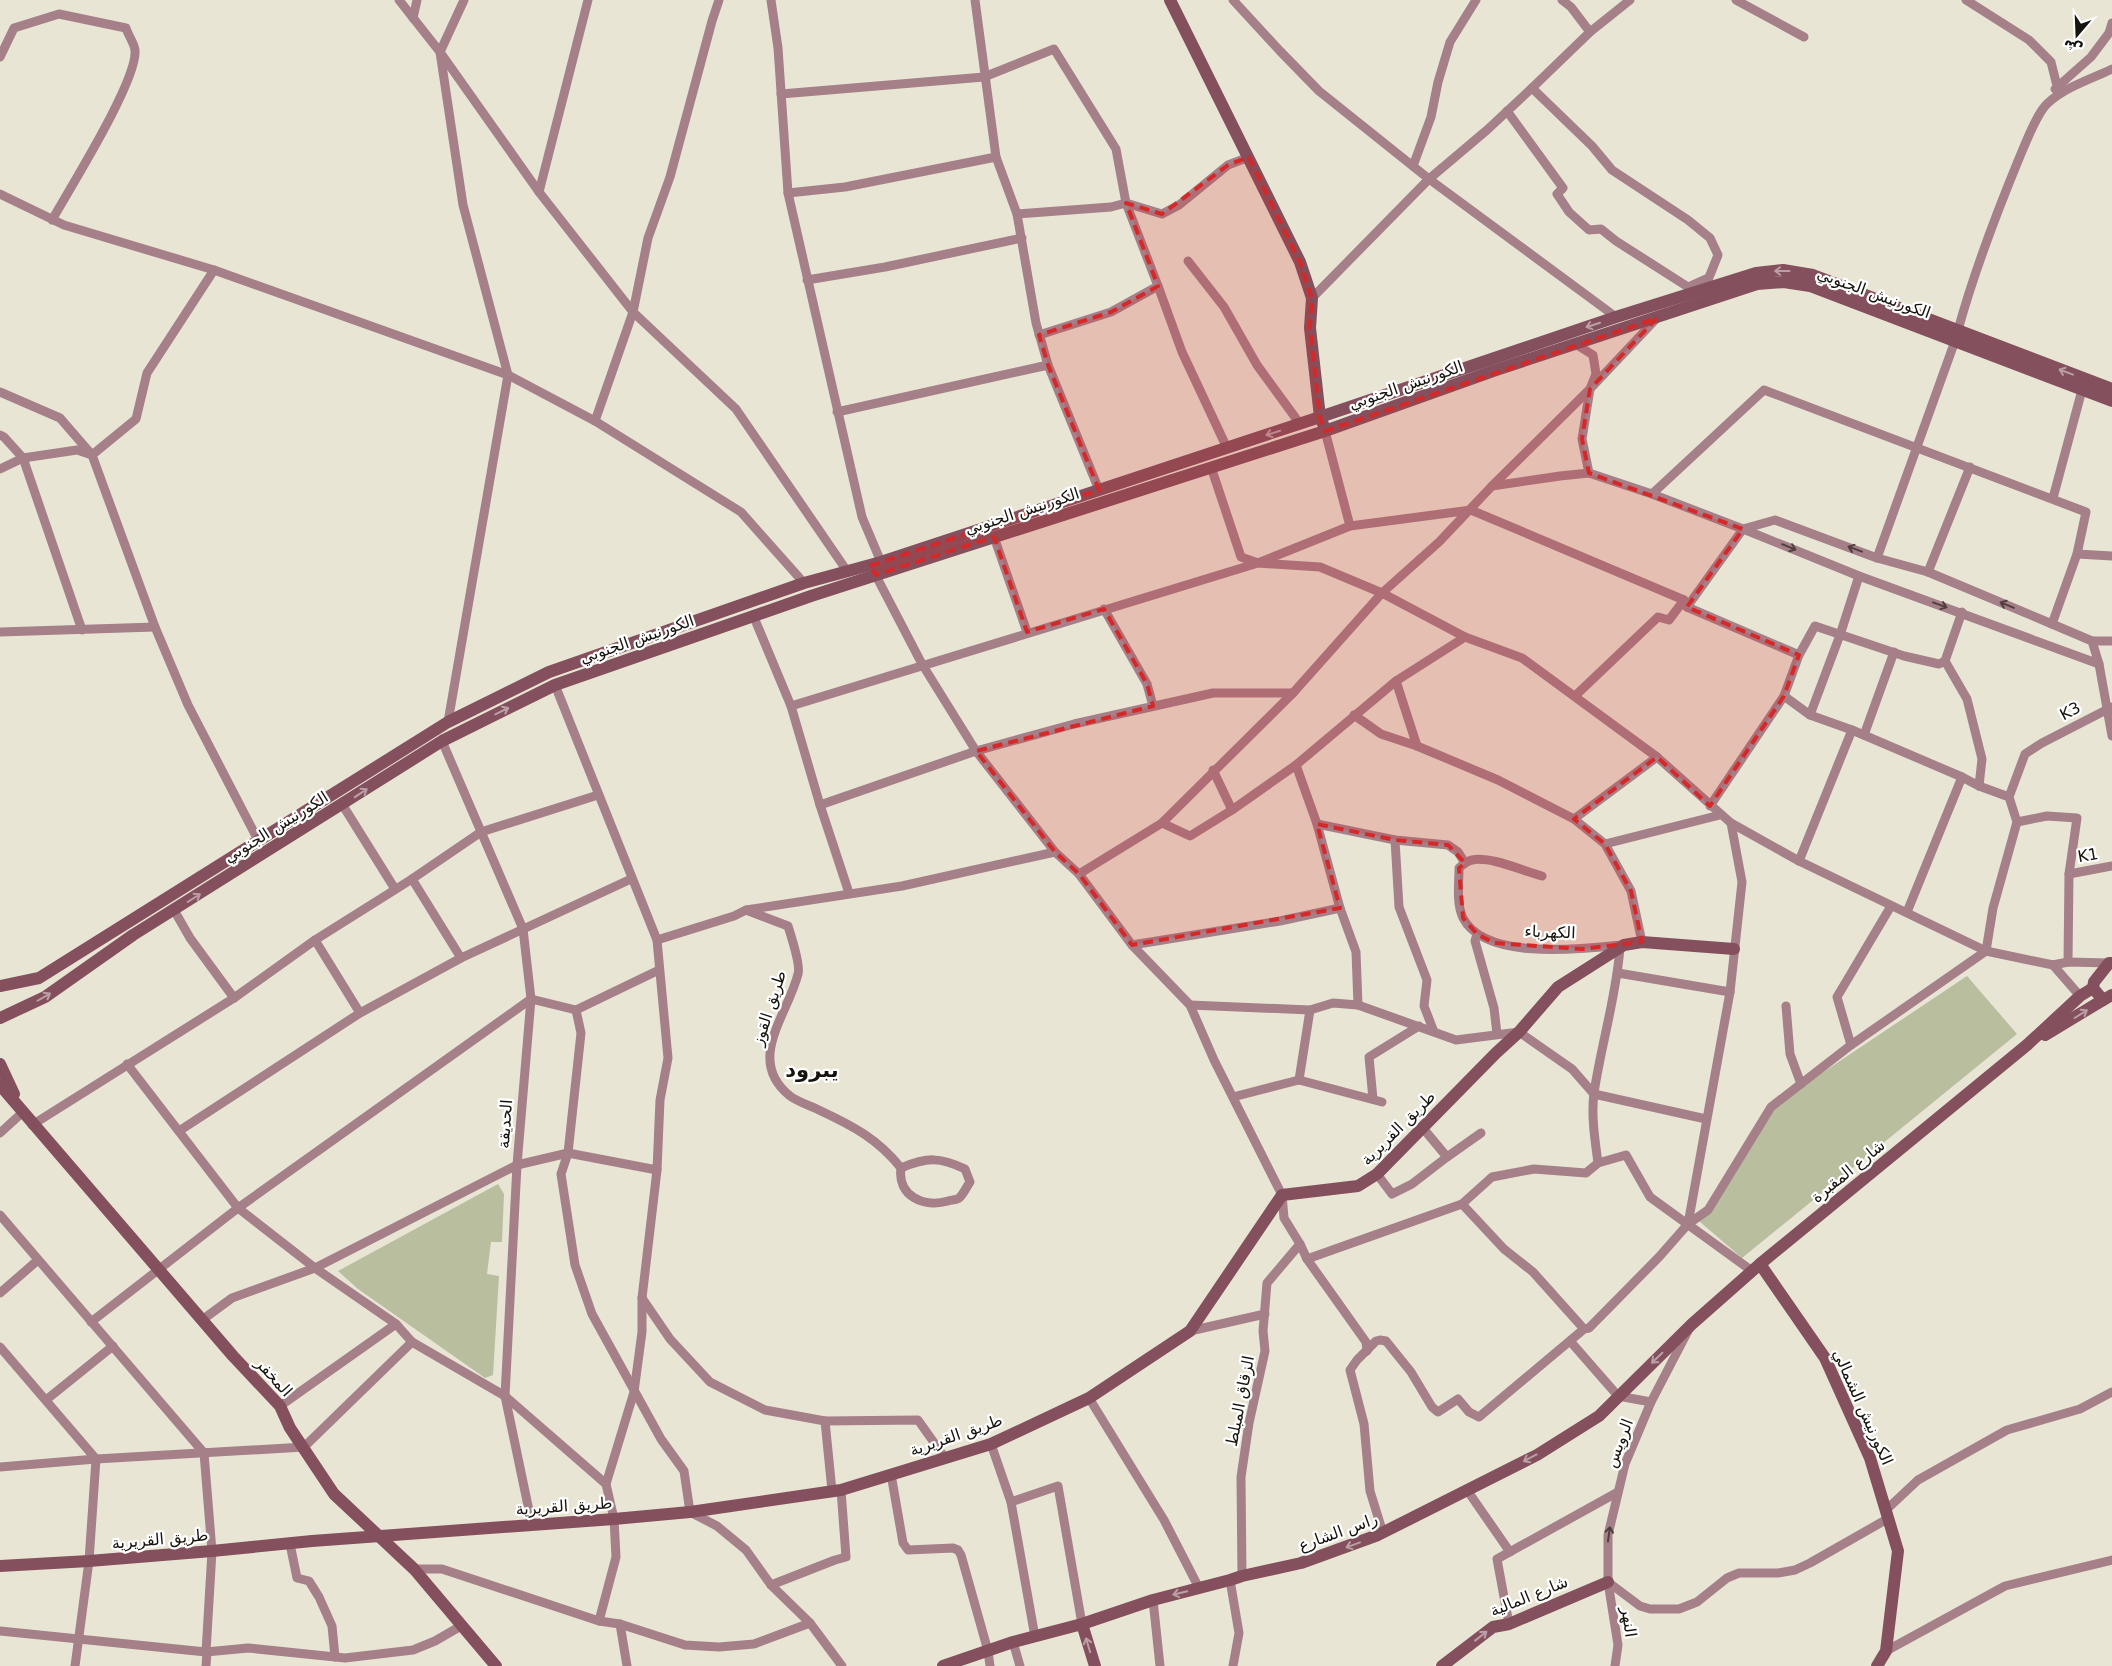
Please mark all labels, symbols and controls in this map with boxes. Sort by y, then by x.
north arrow [2052,10,2102,60]
text: ش [2061,37,2085,58]
street label: الكورنيش الجنوبي [1814,264,1933,323]
one-way arrow [1774,266,1790,276]
one-way arrow [1585,320,1601,330]
street label: الكورنيش الجنوبي [1346,357,1466,414]
one-way arrow [2059,366,2074,375]
one-way arrow [1266,429,1281,438]
street label: الكورنيش الجنوبي [962,484,1082,539]
one-way arrow [1780,543,1796,552]
one-way arrow [1847,544,1863,553]
one-way arrow [2000,600,2015,610]
one-way arrow [1932,601,1948,610]
street label: الكورنيش الجنوبي [577,611,697,668]
street label: K3 [2056,698,2084,724]
one-way arrow [494,706,509,716]
street label: الكورنيش الجنوبي [220,787,332,868]
one-way arrow [354,787,368,798]
street label: K1 [2076,844,2100,866]
one-way arrow [186,892,200,902]
street label: الكهرباء [1524,922,1576,943]
street label: طريق القوز [748,968,791,1049]
one-way arrow [36,991,50,1001]
one-way arrow [2073,1009,2087,1019]
district label: يبرود [785,1058,839,1082]
street label: طريق القريرية [1357,1087,1440,1170]
street label: الحديقة [494,1099,516,1149]
street label: شارع المقبرة [1807,1136,1889,1207]
street label: الكورنيش الشمالي [1828,1346,1897,1468]
one-way arrow [1651,1352,1663,1364]
street label: المخفر [250,1353,296,1401]
street label: الزقاق المبلط [1222,1354,1259,1448]
street label: طريق القريرية [907,1410,1005,1461]
street label: الرويس [1601,1416,1638,1470]
one-way arrow [1523,1454,1538,1463]
street label: طريق القريرية [515,1493,613,1520]
street label: راس الشارع [1296,1509,1380,1556]
street label: طريق القريرية [111,1525,209,1554]
one-way arrow [1605,1526,1615,1542]
one-way arrow [1345,1541,1361,1550]
street label: شارع المالية [1487,1572,1571,1621]
one-way arrow [1172,1589,1188,1598]
street label: النهر [1616,1605,1641,1638]
one-way arrow [1474,1631,1487,1642]
one-way arrow [1083,1637,1093,1653]

